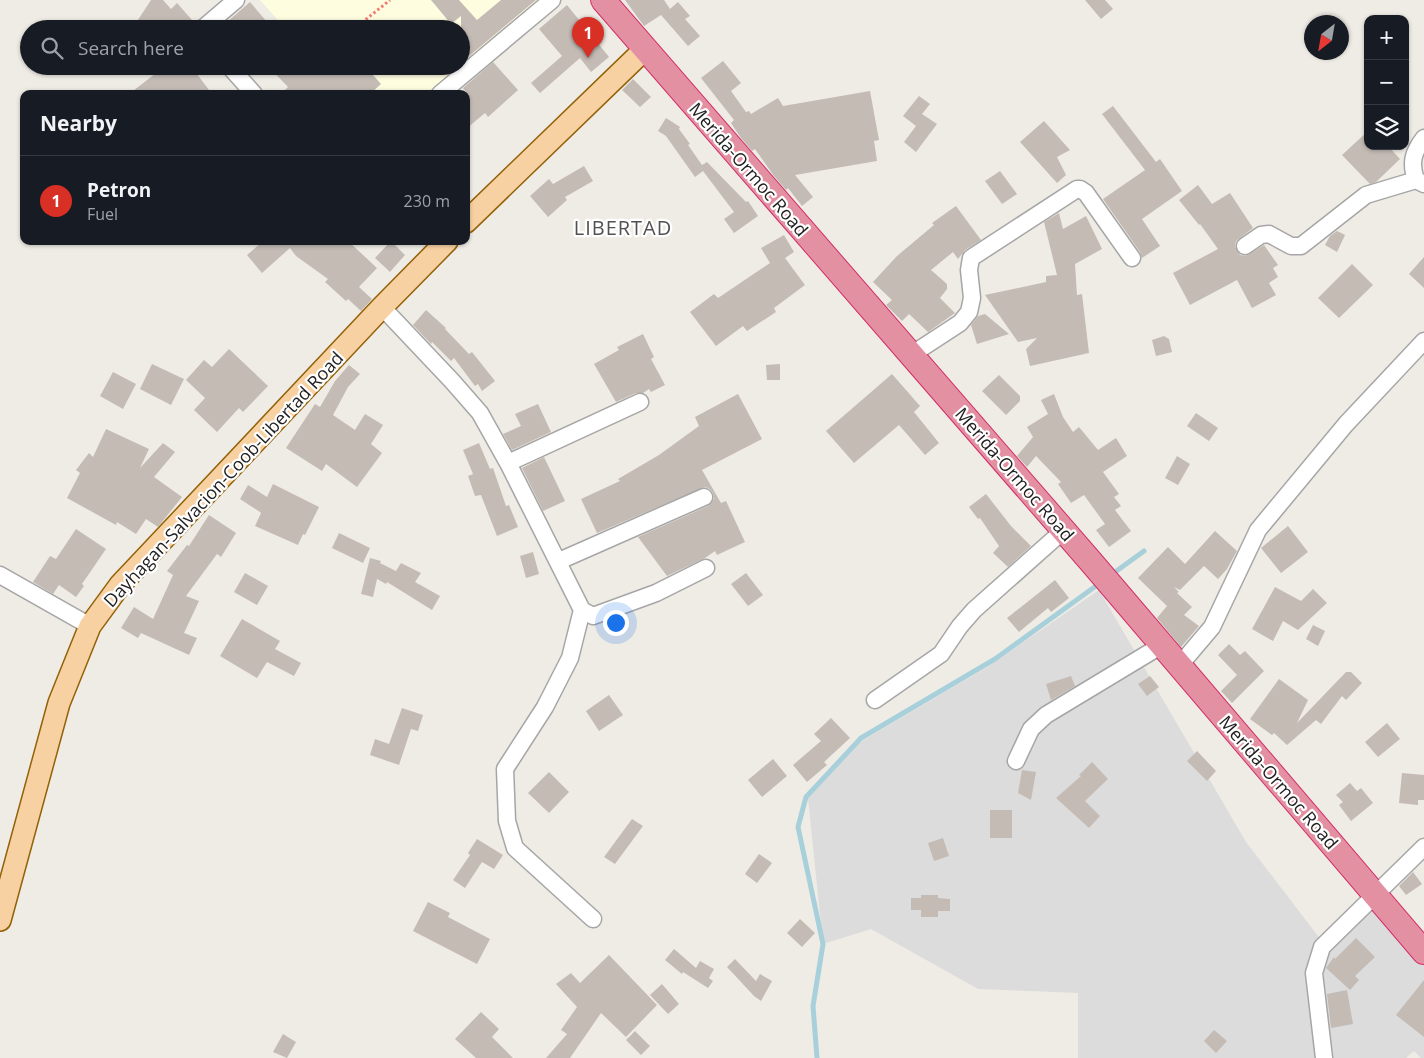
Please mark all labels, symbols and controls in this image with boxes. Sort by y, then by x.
north arrow [1304,15,1349,60]
map controls [1364,15,1409,150]
button: + [1364,15,1409,60]
pin: 1 [572,17,604,58]
search box [20,20,470,75]
icon: search [38,34,66,62]
text: Search here [78,35,184,61]
button: − [1364,60,1409,105]
street label: Merida-Ormoc Road [684,97,814,241]
button: layers [1364,105,1409,150]
text: Nearby [40,109,117,137]
text: Petron [87,177,151,203]
text: 1 [51,190,61,212]
text: 230 m [404,190,450,212]
text: Fuel [87,203,118,225]
district label: LIBERTAD [574,214,672,241]
street label: Dayhagan-Salvacion-Coob-Libertad Road [98,346,348,612]
street label: Merida-Ormoc Road [950,402,1080,546]
your location [603,610,629,636]
street label: Merida-Ormoc Road [1214,710,1344,854]

